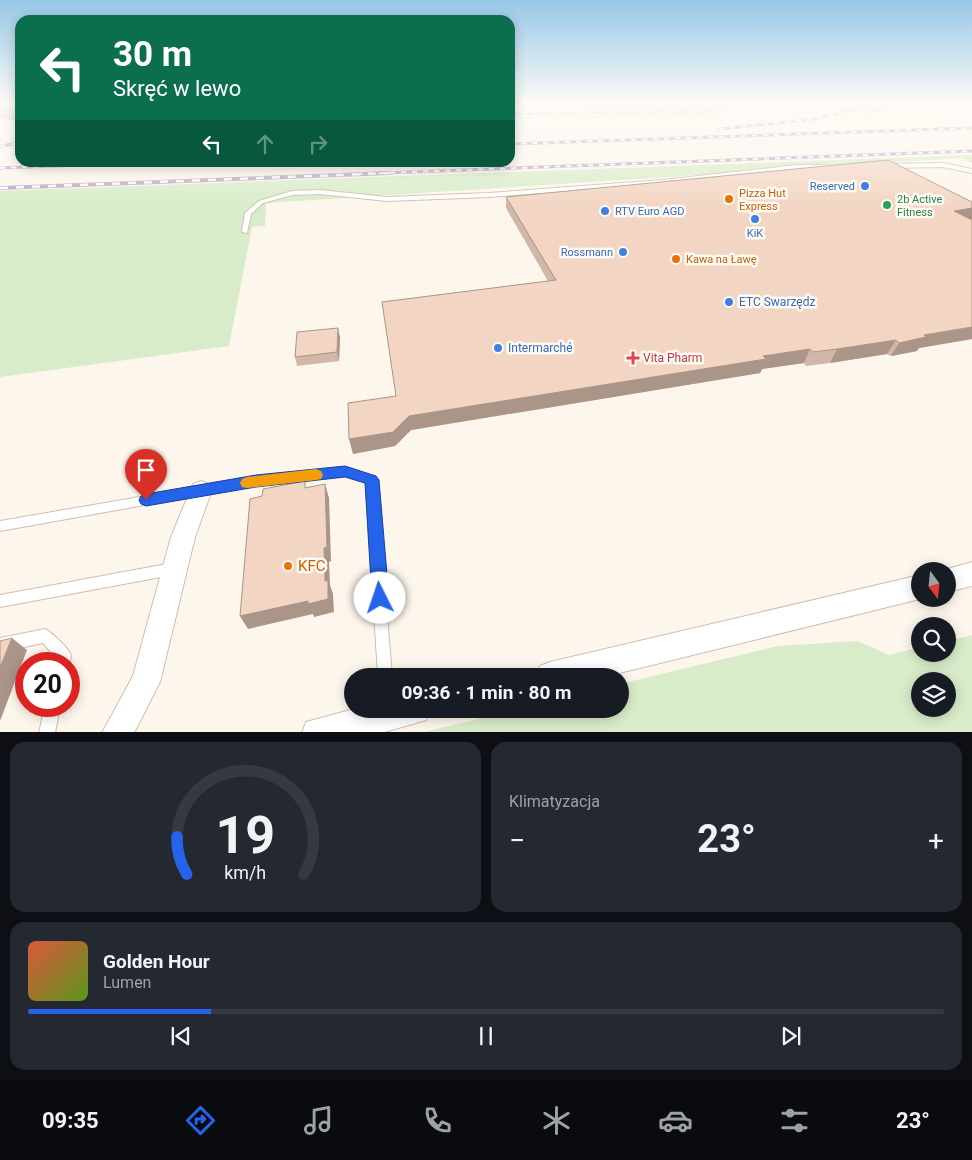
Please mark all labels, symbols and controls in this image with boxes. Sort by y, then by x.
text: 30 m [113,34,192,75]
icon: left [30,35,95,100]
text: Skręć w lewo [113,76,241,101]
icon: left [198,130,226,158]
icon: ahead [251,130,279,158]
icon: right [304,130,332,158]
place label: Reserved [810,180,855,193]
marker: Reserved [859,180,871,192]
place label: Pizza Hut Express [739,187,786,213]
marker: Pizza Hut Express [723,193,735,205]
place label: 2b Active Fitness [897,193,943,219]
marker: 2b Active Fitness [881,199,893,211]
marker: RTV Euro AGD [599,205,611,217]
place label: RTV Euro AGD [615,205,684,218]
marker: KiK [749,213,761,225]
place label: KiK [747,227,763,240]
place label: Rossmann [561,246,613,259]
marker: Rossmann [617,246,629,258]
marker: Kawa na Ławę [670,253,682,265]
place label: Kawa na Ławę [686,253,757,266]
place label: ETC Swarzędz [739,295,815,309]
marker: ETC Swarzędz [723,296,735,308]
place label: Intermarché [508,341,573,355]
marker: Intermarché [492,342,504,354]
place label: Vita Pharm [643,351,702,365]
marker: Vita Pharm [627,352,639,364]
pin [125,449,167,500]
icon: arrive [132,456,160,484]
place label: KFC [298,557,326,575]
marker: KFC [282,560,294,572]
north arrow [911,562,956,608]
map controls [911,562,956,717]
position arrow [353,571,405,623]
button: search [911,617,956,662]
speed limit sign: 20 [15,652,80,717]
button: layers [911,672,956,717]
text: 09:36 · 1 min · 80 m [401,681,572,704]
text: Klimatyzacja [509,792,600,811]
text: 19 [216,805,275,866]
text: 23° [697,817,756,861]
text: − [509,824,525,857]
text: + [928,824,944,857]
text: km/h [225,862,266,883]
text: Golden Hour [103,950,210,973]
text: Lumen [103,973,151,992]
icon: previous [167,1022,195,1050]
icon: pause [472,1022,500,1050]
icon: next [777,1022,805,1050]
icon: directions [183,1103,218,1138]
icon: music [301,1103,336,1138]
icon: phone [420,1103,455,1138]
icon: climate [539,1103,574,1138]
icon: car [658,1103,693,1138]
icon: filters [777,1103,812,1138]
text: 09:35 [42,1108,99,1133]
text: 23° [896,1108,930,1133]

